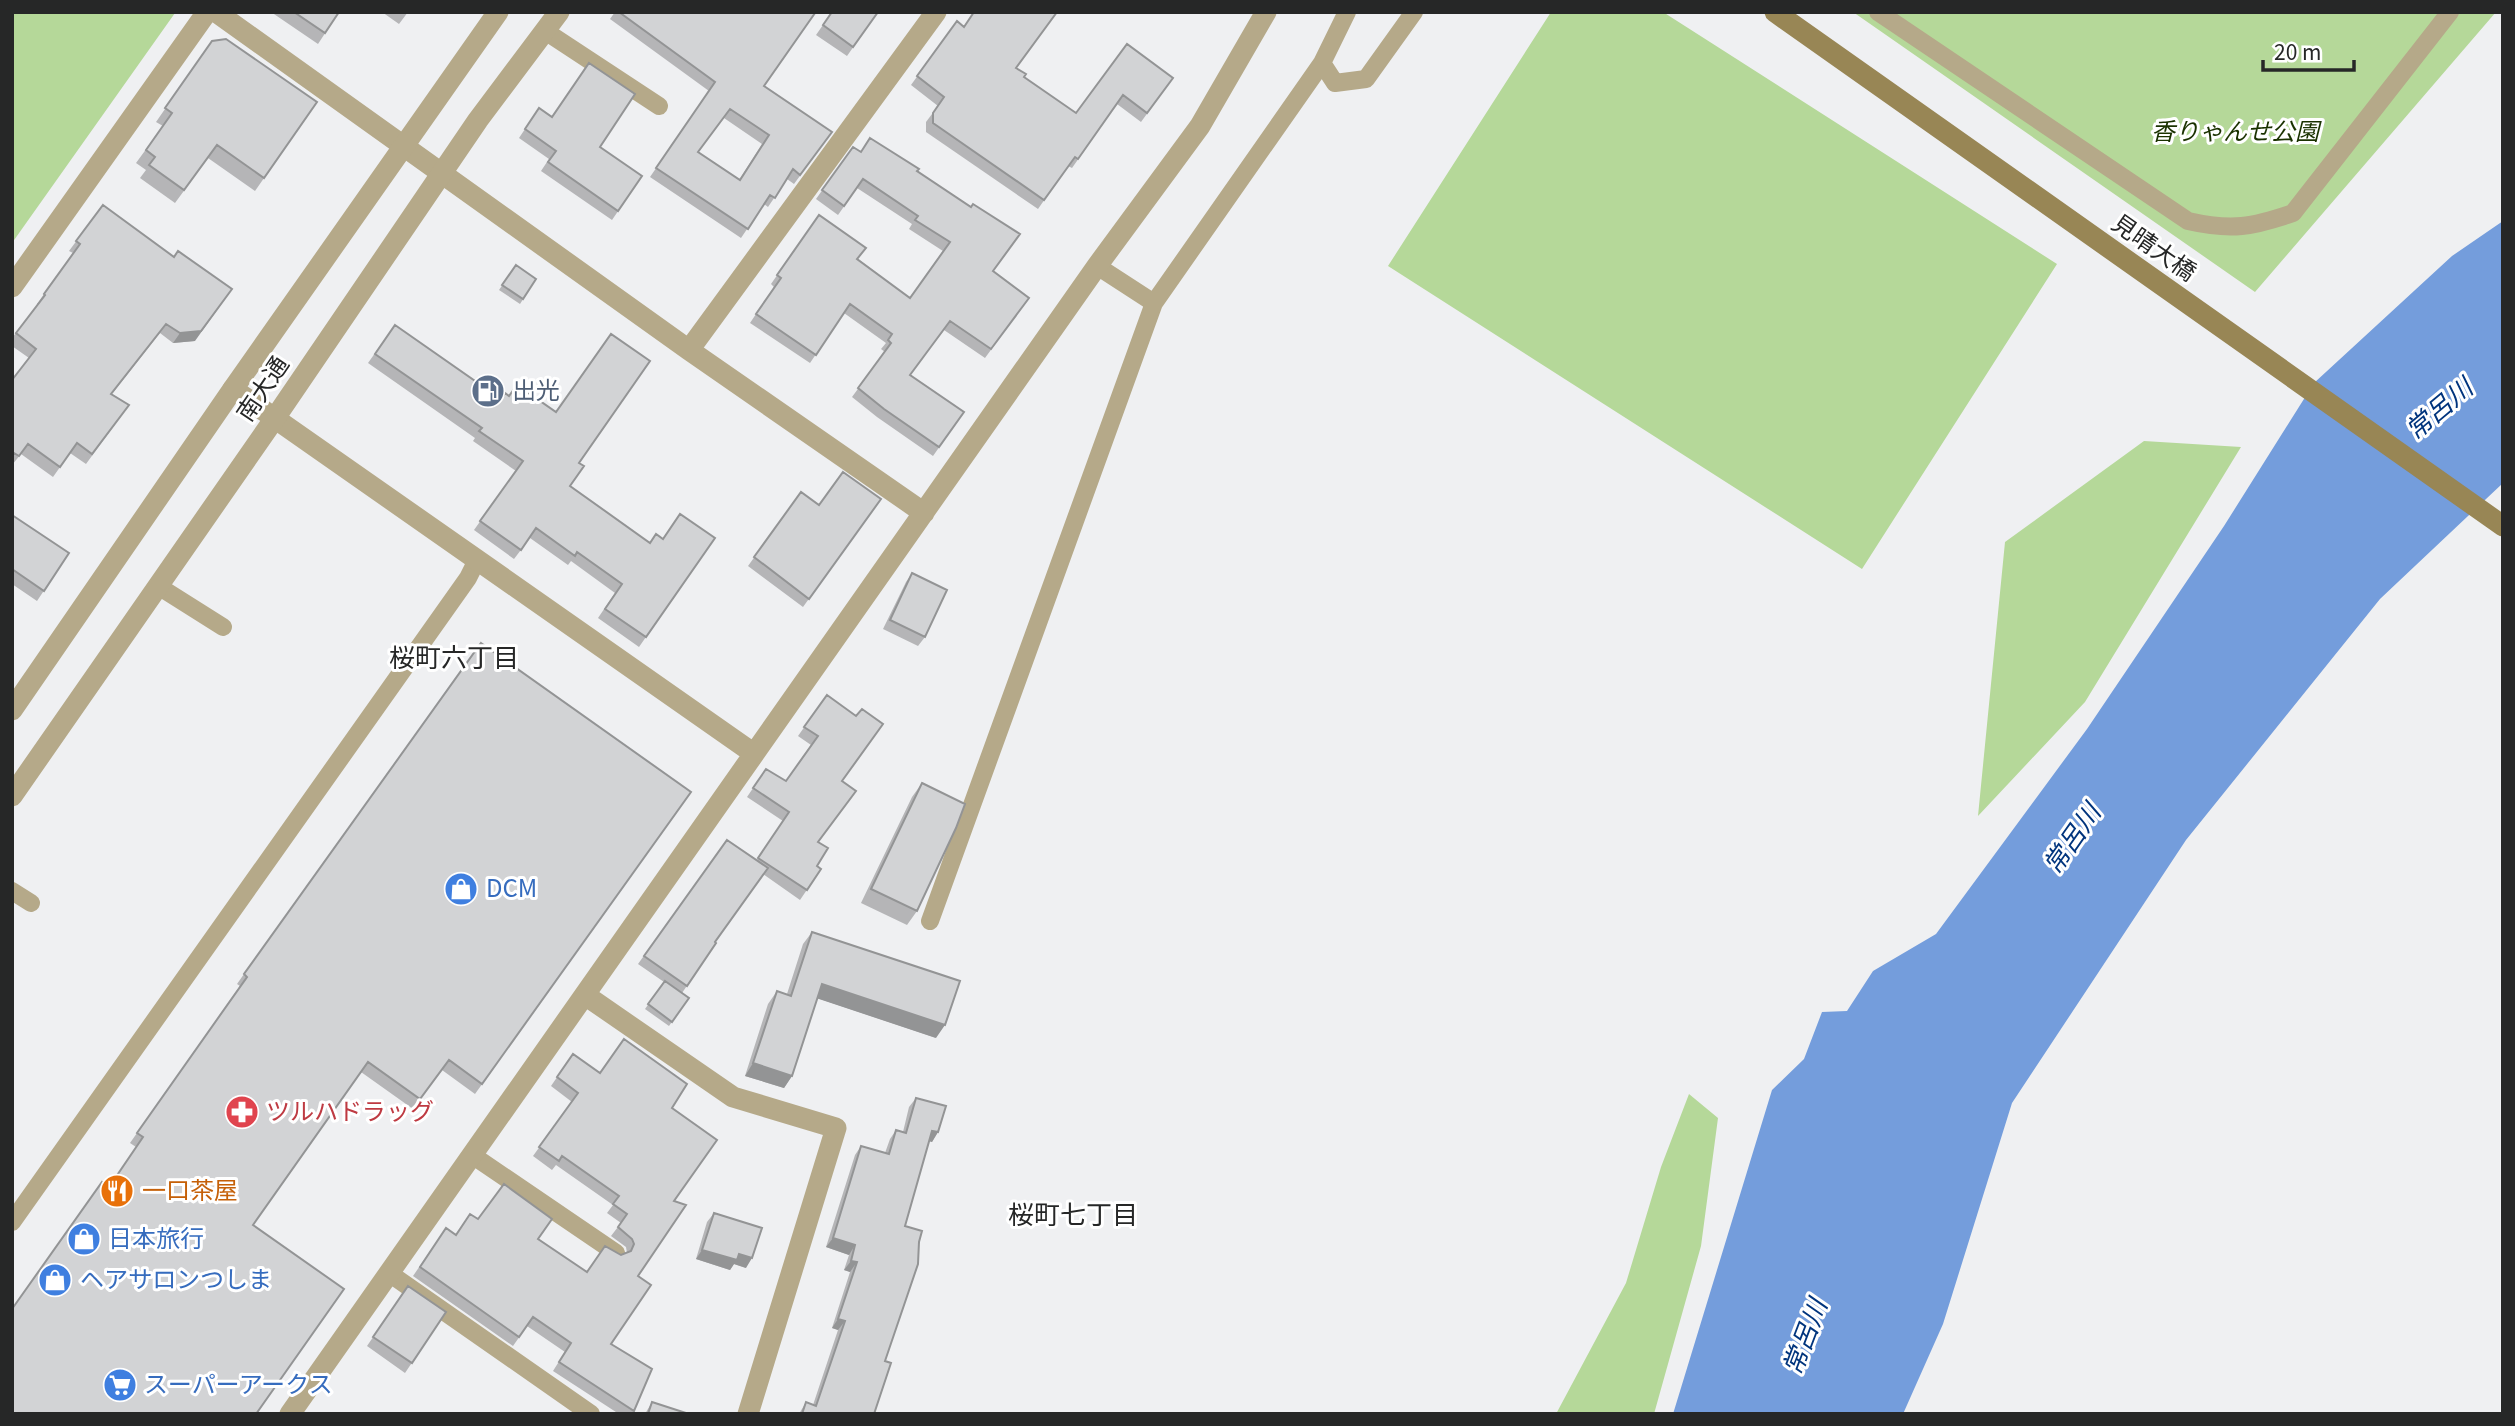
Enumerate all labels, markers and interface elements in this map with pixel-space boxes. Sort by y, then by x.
scale bar [2263,28,2354,72]
text: 20 m [2274,36,2321,66]
park label: 香りゃんせ公園 [2151,112,2322,147]
street label: 見晴大橋 [2106,204,2205,288]
street label: 南大通 [226,348,296,427]
water label: 常呂川 [2396,366,2481,446]
place label: 出光 [512,371,560,406]
fuel station icon: 出光 [469,372,507,410]
district label: 桜町六丁目 [389,637,519,674]
water label: 常呂川 [2032,793,2109,880]
place label: DCM [486,869,537,904]
shop icon: DCM [442,870,480,908]
place label: ツルハドラッグ [266,1092,434,1127]
pharmacy icon: ツルハドラッグ [223,1093,261,1131]
place label: 一口茶屋 [142,1171,238,1206]
restaurant icon: 一口茶屋 [98,1172,136,1210]
district label: 桜町七丁目 [1008,1194,1138,1231]
place label: 日本旅行 [108,1219,204,1254]
shop icon: 日本旅行 [65,1220,103,1258]
place label: ヘアサロンつしま [80,1260,272,1295]
shop icon: ヘアサロンつしま [36,1261,74,1299]
water label: 常呂川 [1771,1290,1835,1379]
place label: スーパーアークス [144,1365,333,1400]
supermarket icon: スーパーアークス [101,1366,139,1404]

